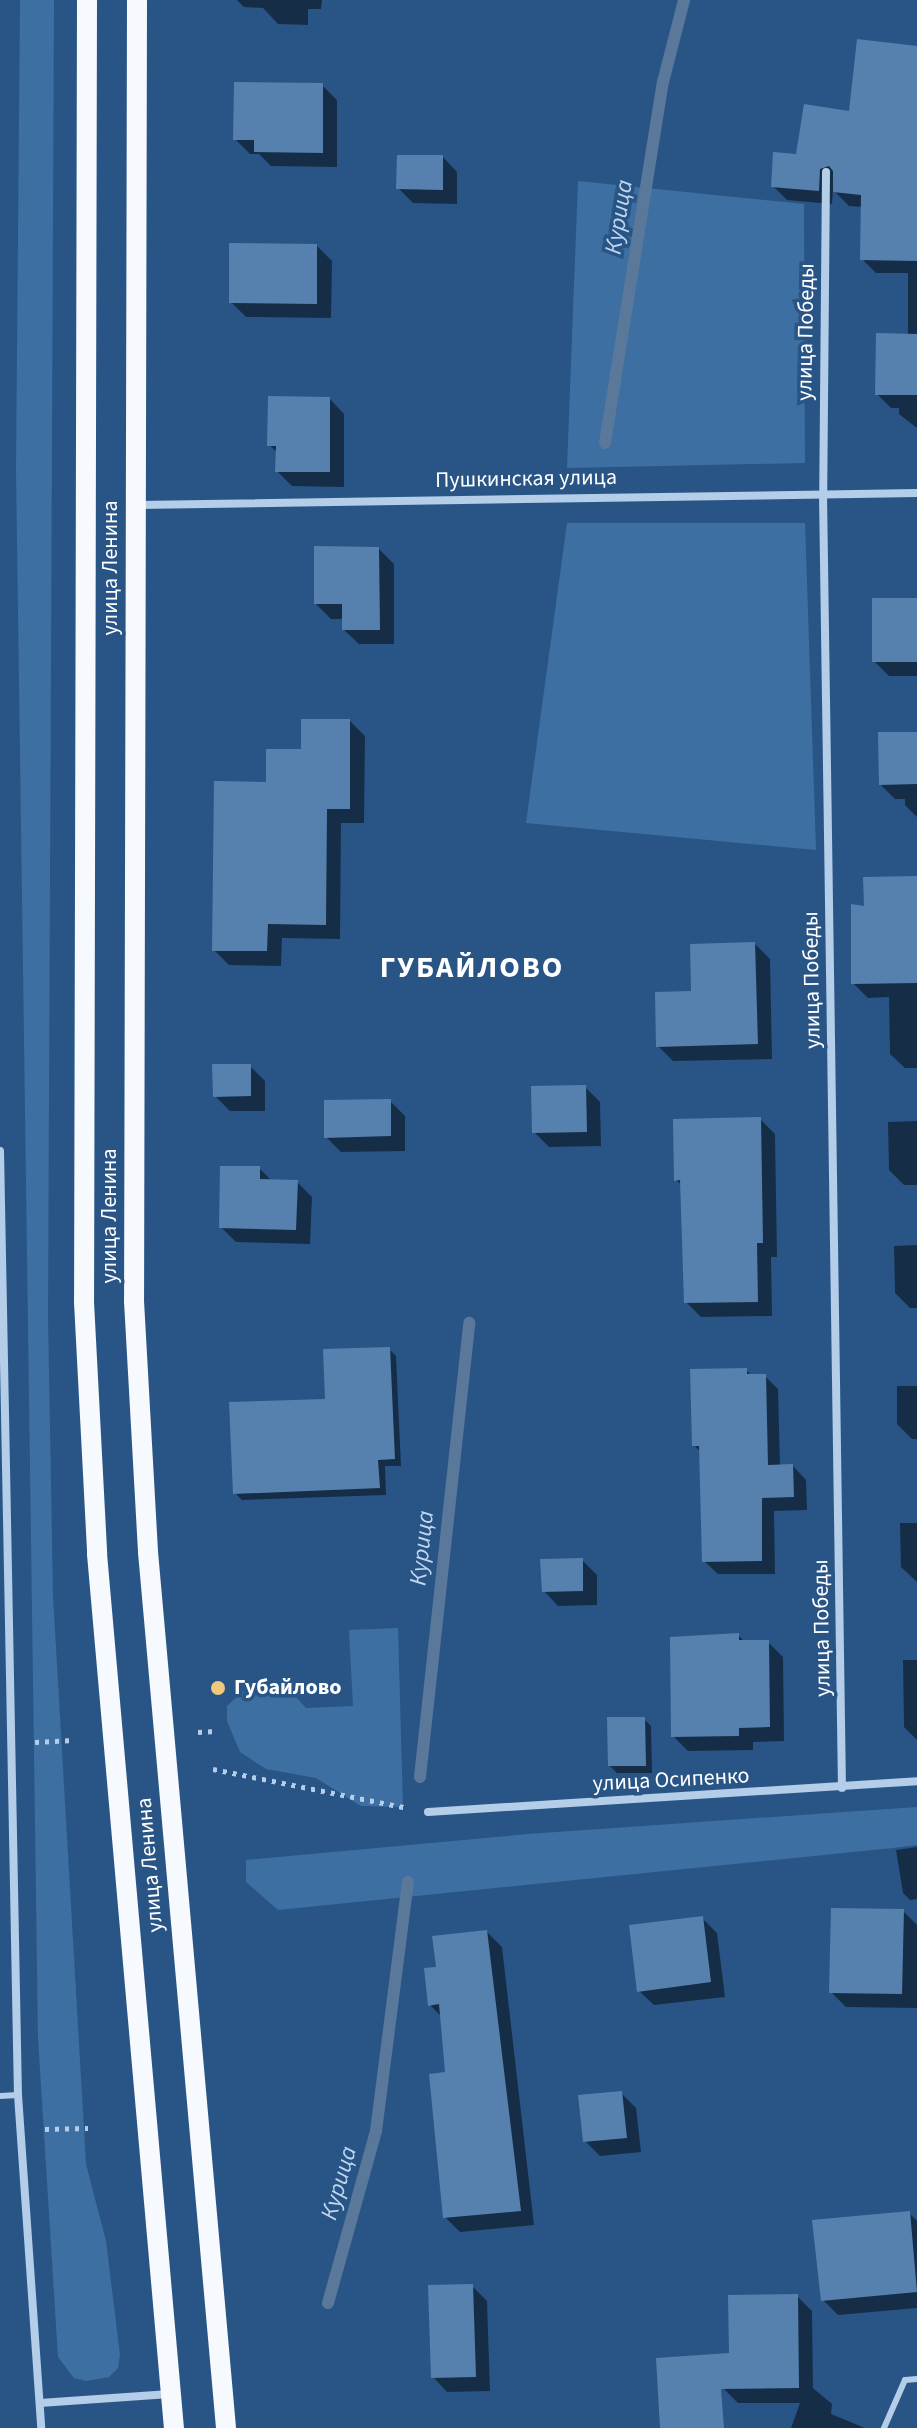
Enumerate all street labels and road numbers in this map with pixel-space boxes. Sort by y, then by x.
street label: улица Победы [792,263,820,401]
street label: Пушкинская улица [435,464,617,494]
street label: улица Ленина [98,500,124,636]
street label: улица Победы [798,911,826,1049]
street label: улица Ленина [97,1148,123,1284]
street label: улица Победы [808,1559,836,1697]
street label: улица Осипенко [592,1763,750,1797]
street label: улица Ленина [131,1797,169,1933]

